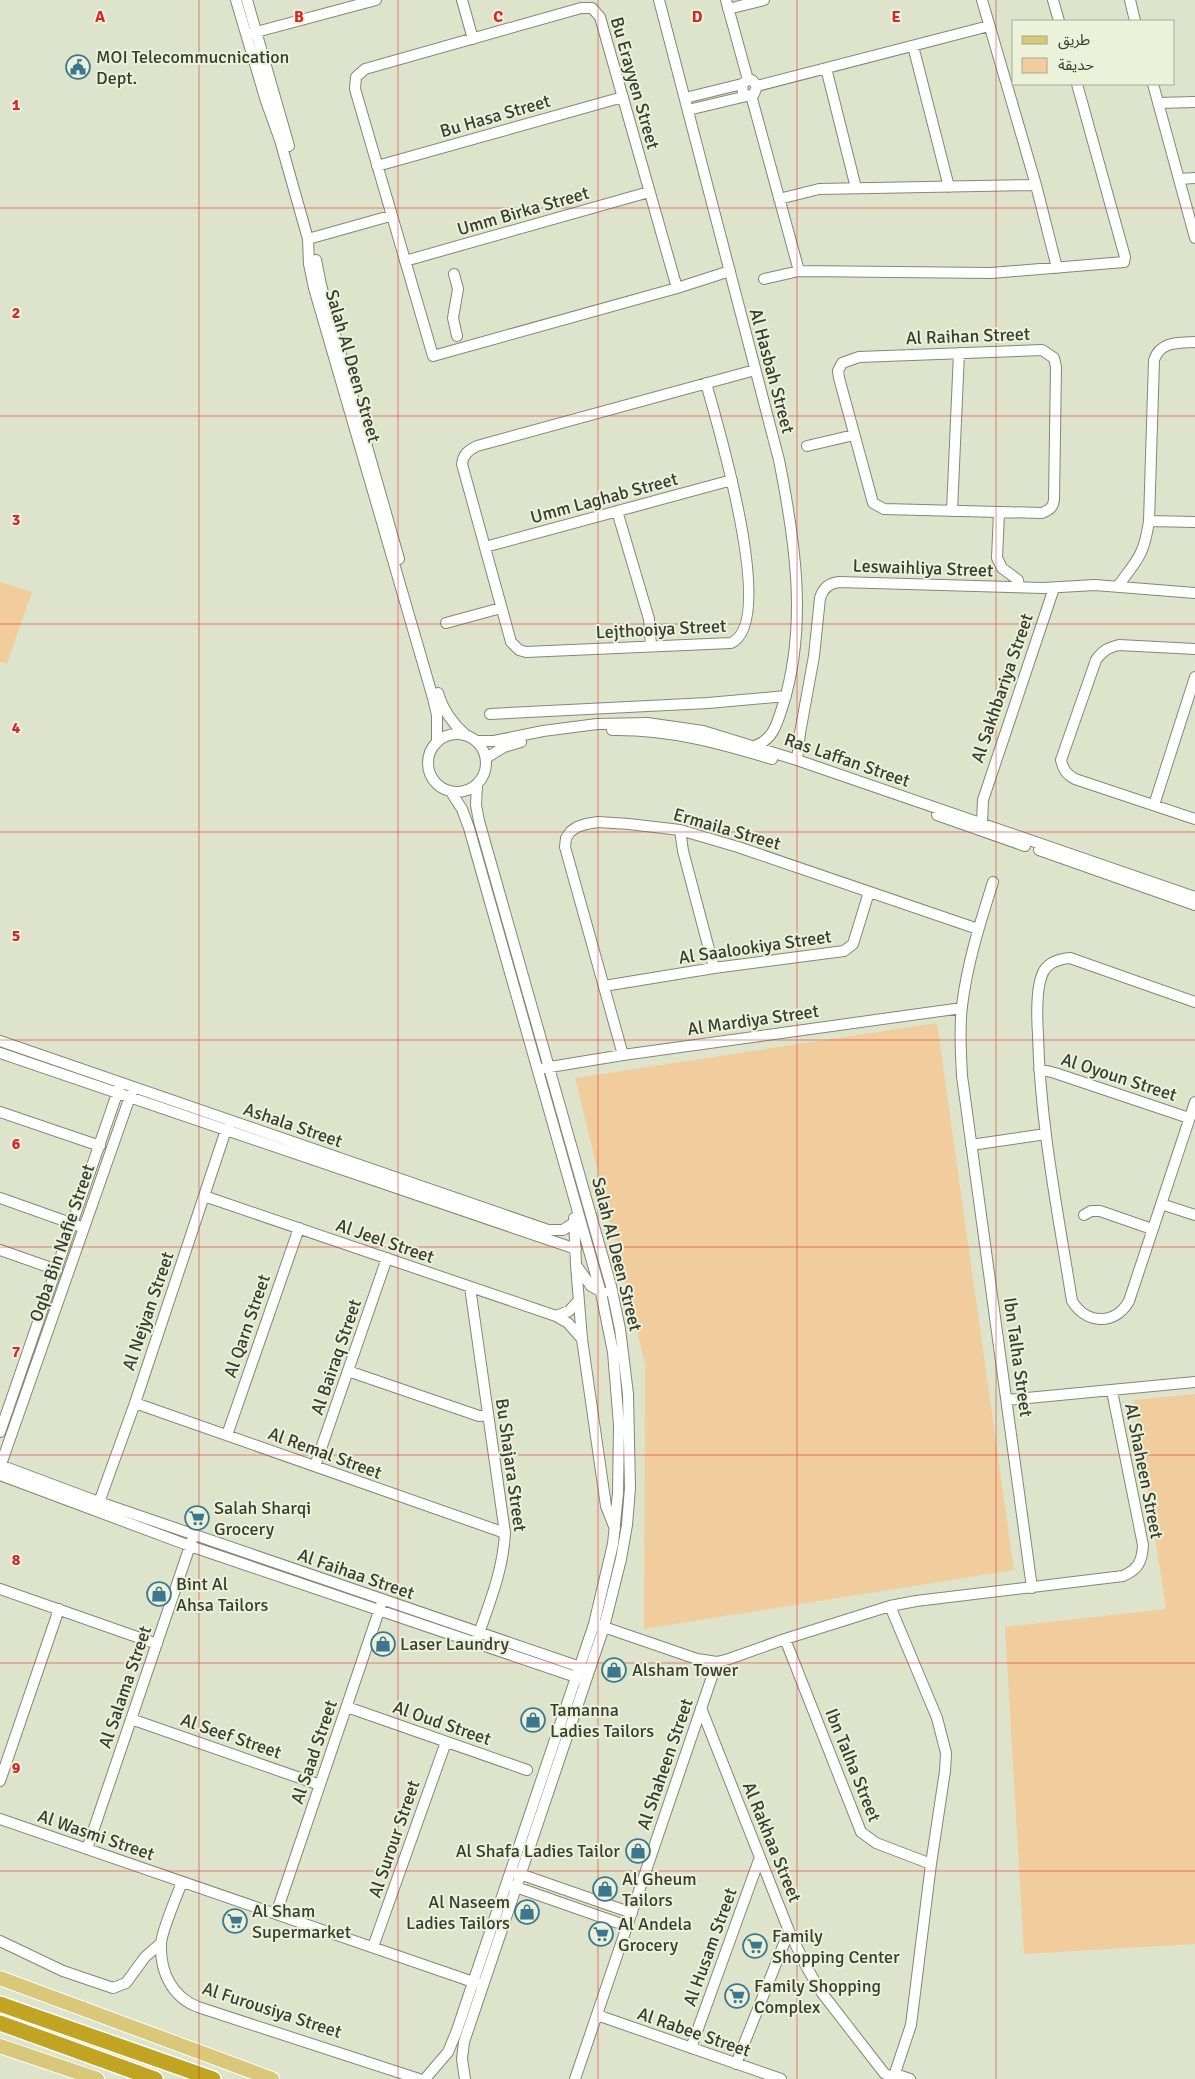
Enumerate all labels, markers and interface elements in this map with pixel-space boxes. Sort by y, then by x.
text: A [95,7,106,27]
text: B [294,7,304,27]
text: C [493,7,503,27]
text: D [692,7,703,27]
text: E [891,7,901,27]
street label: Bu Erayyen Street [606,14,664,152]
legend [1012,20,1175,85]
text: طريق [1058,31,1090,50]
place label: MOI Telecommucnication Dept. [96,46,289,89]
public building icon: MOI Telecommucnication Dept. [65,54,91,80]
text: حديقة [1058,56,1094,74]
street label: Bu Hasa Street [437,90,553,142]
text: 1 [12,95,21,115]
street label: Umm Birka Street [455,182,591,240]
street label: Salah Al Deen Street [321,287,385,445]
text: 2 [12,303,20,323]
street label: Al Hasbah Street [745,306,799,436]
street label: Al Raihan Street [905,323,1031,349]
street label: Umm Laghab Street [528,468,680,528]
text: 3 [12,510,20,530]
street label: Leswaihliya Street [852,555,994,581]
street label: Al Sakhbariya Street [966,610,1038,766]
street label: Lejthooiya Street [595,615,727,643]
text: 4 [12,718,21,738]
street label: Ras Laffan Street [781,728,913,792]
street label: Ermaila Street [671,803,783,855]
street label: Al Saalookiya Street [677,925,833,969]
text: 5 [12,926,20,946]
street label: Al Mardiya Street [686,1000,820,1040]
street label: Al Oyoun Street [1059,1048,1179,1106]
street label: Ashala Street [241,1098,345,1152]
text: 6 [12,1134,21,1154]
street label: Oqba Bin Nafie Street [25,1161,99,1325]
street label: Salah Al Deen Street [587,1175,647,1333]
street label: Al Jeel Street [333,1214,437,1268]
street label: Al Nejyan Street [117,1249,179,1373]
street label: Al Qarn Street [219,1271,275,1381]
street label: Al Bairaq Street [306,1296,366,1418]
street label: Ibn Talha Street [999,1296,1037,1418]
text: 7 [12,1342,21,1362]
street label: Bu Shajara Street [491,1397,531,1533]
street label: Al Shaheen Street [1120,1401,1168,1541]
street label: Al Remal Street [265,1422,385,1484]
place label: Salah Sharqi Grocery [214,1497,311,1540]
supermarket icon: Salah Sharqi Grocery [184,1505,210,1531]
street label: Al Faihaa Street [295,1544,417,1604]
text: 8 [12,1550,21,1570]
place label: Bint Al Ahsa Tailors [176,1573,268,1616]
shop icon: Bint Al Ahsa Tailors [146,1581,172,1607]
street label: Al Salama Street [94,1623,156,1751]
shop icon: Laser Laundry [370,1631,396,1657]
place label: Laser Laundry [400,1633,509,1655]
shop icon: Alsham Tower [601,1657,627,1683]
place label: Alsham Tower [632,1659,739,1681]
street label: Al Shaheen Street [632,1695,698,1833]
street label: Al Oud Street [390,1696,494,1750]
street label: Al Saad Street [286,1697,342,1807]
place label: Tamanna Ladies Tailors [550,1699,654,1742]
street label: Ibn Talha Street [820,1705,886,1825]
shop icon: Tamanna Ladies Tailors [520,1707,546,1733]
street label: Al Seef Street [178,1709,284,1763]
text: 9 [12,1758,21,1778]
street label: Al Surour Street [364,1777,424,1901]
street label: Al Rakhaa Street [738,1779,806,1905]
street label: Al Wasmi Street [35,1805,157,1865]
shop icon: Al Shafa Ladies Tailor [625,1838,651,1864]
place label: Al Shafa Ladies Tailor [456,1840,620,1862]
place label: Al Gheum Tailors [622,1868,697,1911]
shop icon: Al Gheum Tailors [592,1876,618,1902]
street label: Al Husam Street [678,1885,742,2009]
place label: Al Naseem Ladies Tailors [406,1891,510,1934]
shop icon: Al Naseem Ladies Tailors [514,1899,540,1925]
place label: Al Sham Supermarket [252,1900,351,1943]
supermarket icon: Al Sham Supermarket [222,1908,248,1934]
place label: Al Andela Grocery [618,1913,692,1956]
supermarket icon: Al Andela Grocery [588,1921,614,1947]
place label: Family Shopping Center [772,1925,900,1968]
supermarket icon: Family Shopping Center [742,1933,768,1959]
place label: Family Shopping Complex [754,1975,881,2018]
street label: Al Furousiya Street [200,1977,344,2043]
supermarket icon: Family Shopping Complex [724,1983,750,2009]
street label: Al Rabee Street [635,2002,753,2062]

